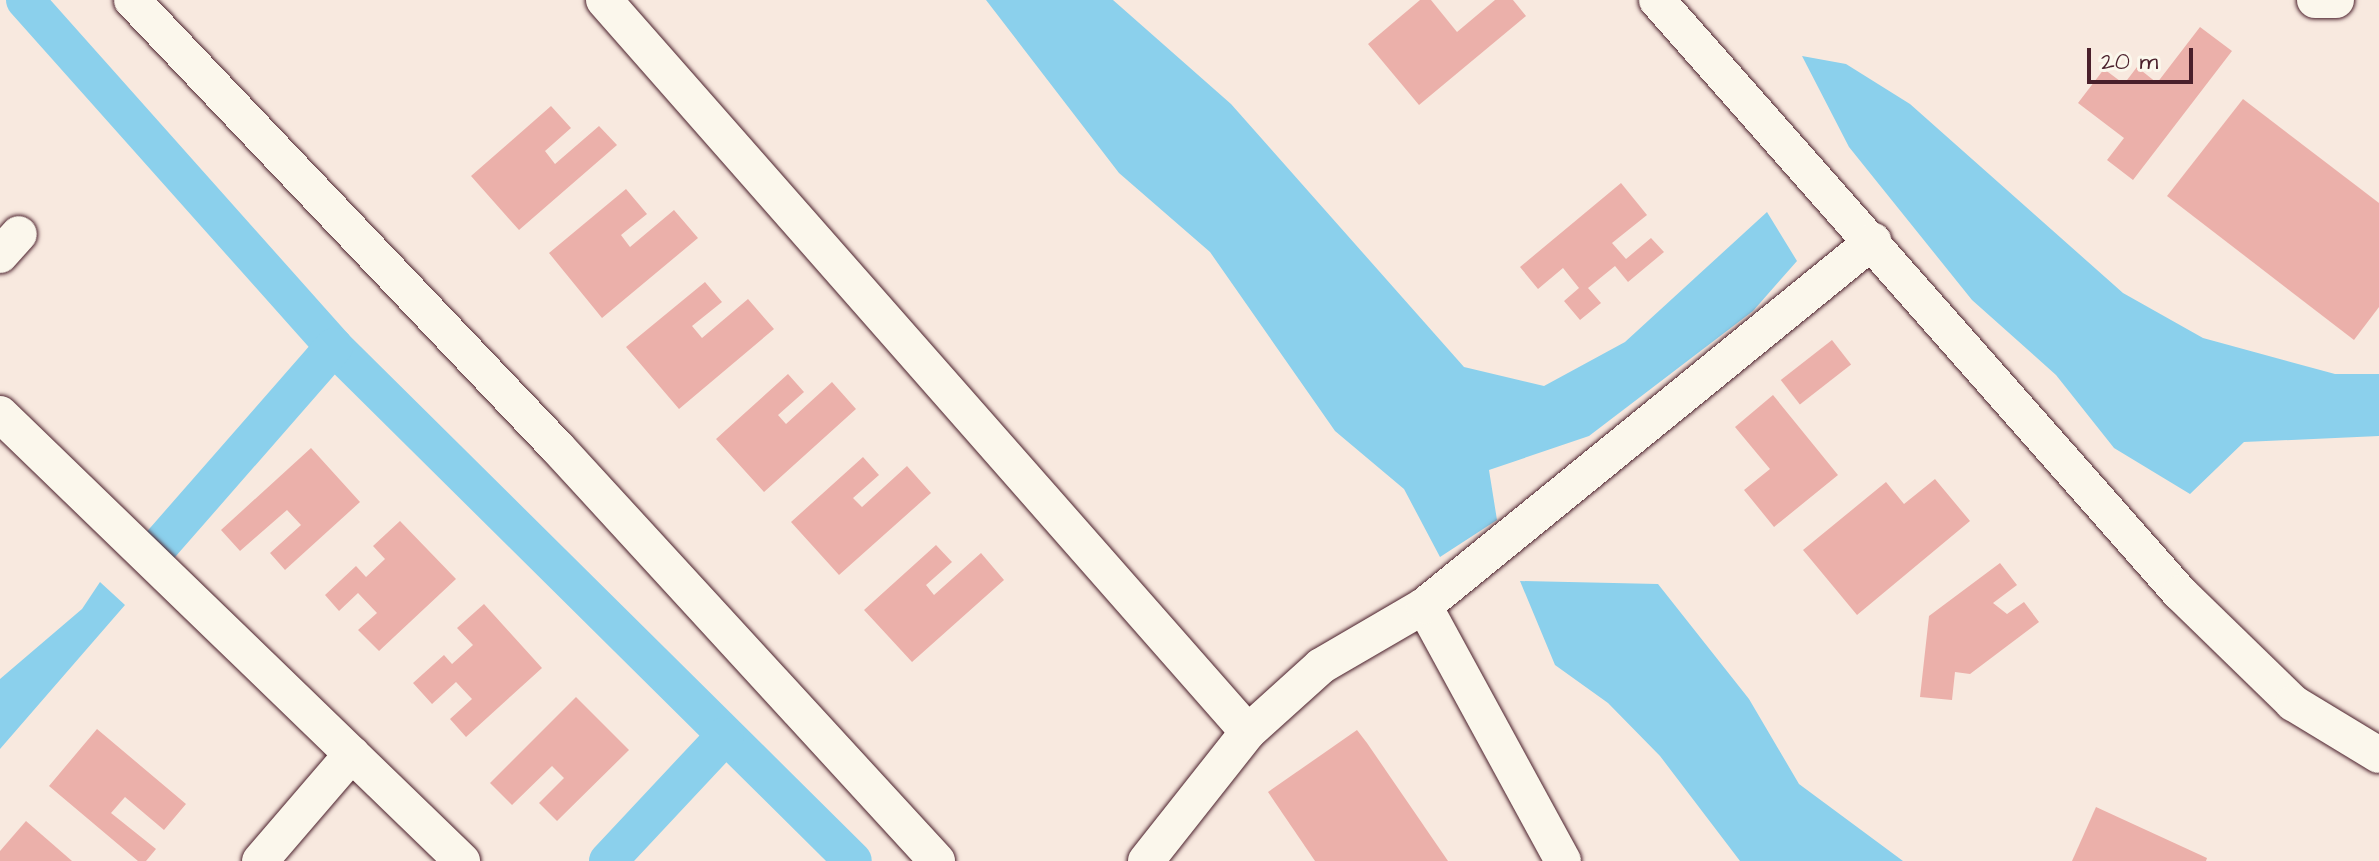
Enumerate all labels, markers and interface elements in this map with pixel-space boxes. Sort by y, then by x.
scale bar [2091,32,2197,82]
text: 20 m [2101,45,2158,79]

